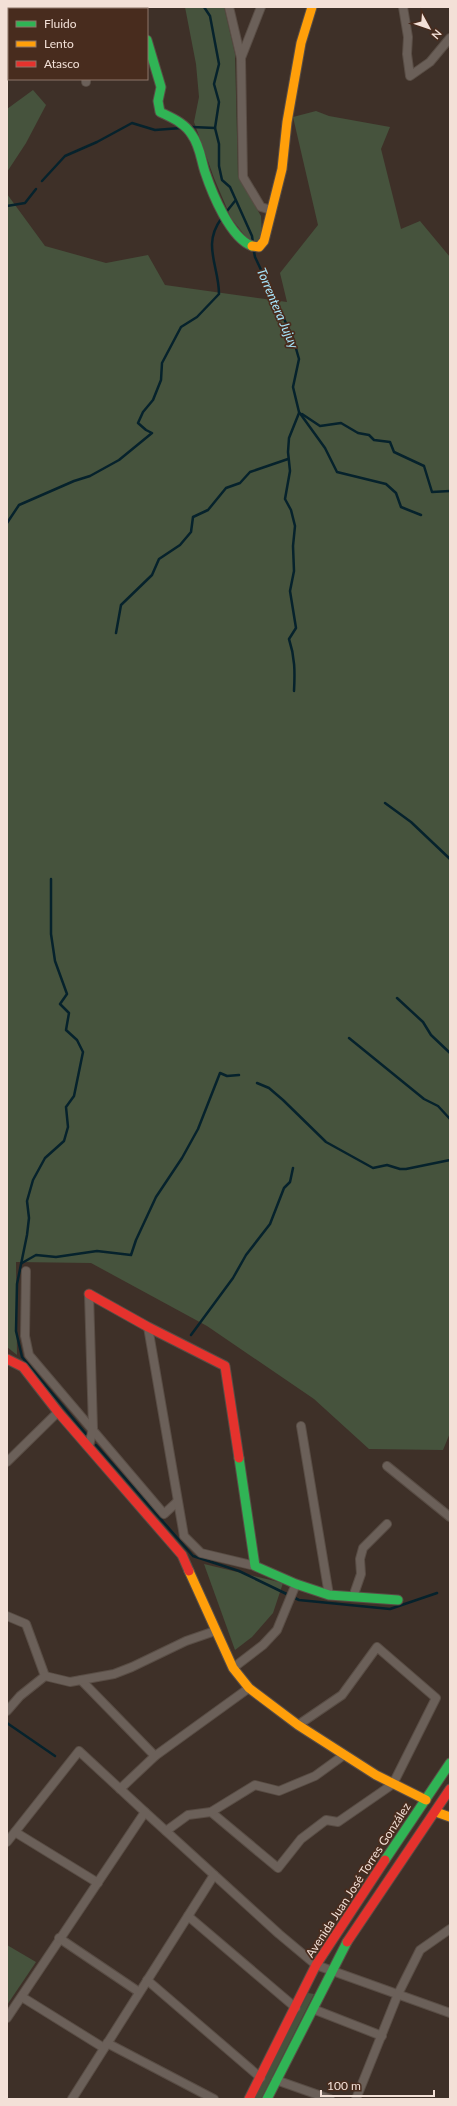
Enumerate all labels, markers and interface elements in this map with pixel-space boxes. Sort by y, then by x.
legend [8,8,148,80]
north arrow [409,8,449,48]
text: Fluido [44,16,77,31]
text: N [429,27,445,42]
text: Lento [44,36,74,51]
text: Atasco [44,56,80,71]
water label: Torrentera Jujuy [254,265,303,352]
street label: Avenida Juan José Torres González [302,1799,414,1960]
scale bar [321,2072,434,2098]
text: 100 m [327,2078,361,2093]

